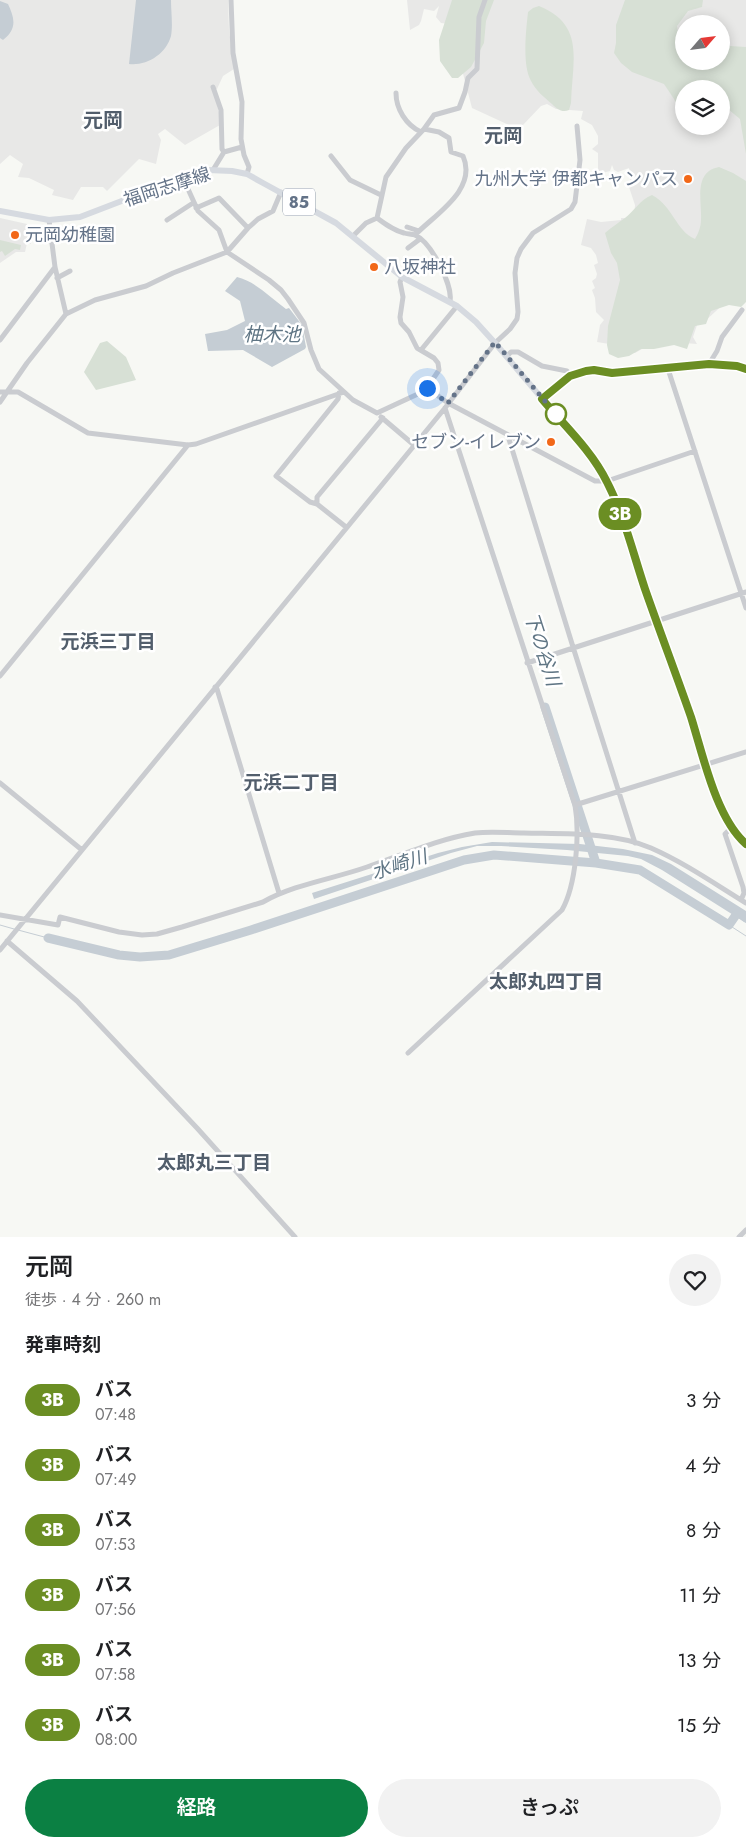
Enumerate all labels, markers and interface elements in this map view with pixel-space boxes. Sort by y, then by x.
north arrow [675,15,730,70]
map controls [675,15,730,135]
button: layers [675,80,730,135]
district label: 元岡 [83,106,123,135]
district label: 元岡 [484,122,522,149]
street label: 福岡志摩線 [120,161,214,213]
place label: 九州大学 伊都キャンパス [475,166,678,192]
marker: 九州大学 伊都キャンパス [682,173,694,185]
road number: 85 [283,188,315,216]
place label: 元岡幼稚園 [25,222,115,248]
marker: 元岡幼稚園 [9,229,21,241]
place label: 八坂神社 [384,254,456,280]
marker: 八坂神社 [368,261,380,273]
water label: 柚木池 [243,321,302,348]
your location [415,376,440,401]
unlabelled marker [545,403,567,425]
place label: セブン-イレブン [411,429,541,455]
marker: セブン-イレブン [545,436,557,448]
line badge: 3B [598,498,642,530]
text: 3B [608,501,632,527]
water label: 下の谷川 [518,609,568,691]
district label: 元浜三丁目 [60,628,156,655]
district label: 元浜二丁目 [243,769,339,796]
water label: 水崎川 [368,842,432,886]
district label: 太郎丸四丁目 [489,968,603,995]
district label: 太郎丸三丁目 [157,1149,271,1176]
text: 元岡 [25,1249,73,1284]
button: heart [669,1254,721,1306]
text: 徒歩 · 4 分 · 260 m [25,1288,161,1311]
text: 発車時刻 [25,1331,101,1358]
text: バス [95,1376,133,1403]
text: 3B [41,1387,64,1413]
text: 3 分 [686,1387,721,1414]
text: 07:48 [95,1403,136,1426]
text: バス [95,1441,133,1468]
text: 3B [41,1452,64,1478]
text: 4 分 [685,1452,721,1479]
text: 07:49 [95,1468,136,1491]
text: バス [95,1506,133,1533]
text: 3B [41,1517,64,1543]
text: 8 分 [686,1517,721,1544]
text: 07:53 [95,1533,136,1556]
text: バス [95,1571,133,1598]
text: 3B [41,1582,64,1608]
text: 11 分 [679,1582,721,1609]
text: 07:56 [95,1598,136,1621]
text: バス [95,1636,133,1663]
text: 3B [41,1647,64,1673]
text: 13 分 [677,1647,721,1674]
text: 07:58 [95,1663,136,1686]
text: バス [95,1701,133,1728]
text: 3B [41,1712,64,1738]
text: 15 分 [677,1712,721,1739]
text: 08:00 [95,1728,137,1751]
button: 経路 [25,1779,368,1837]
button: きっぷ [378,1779,721,1837]

